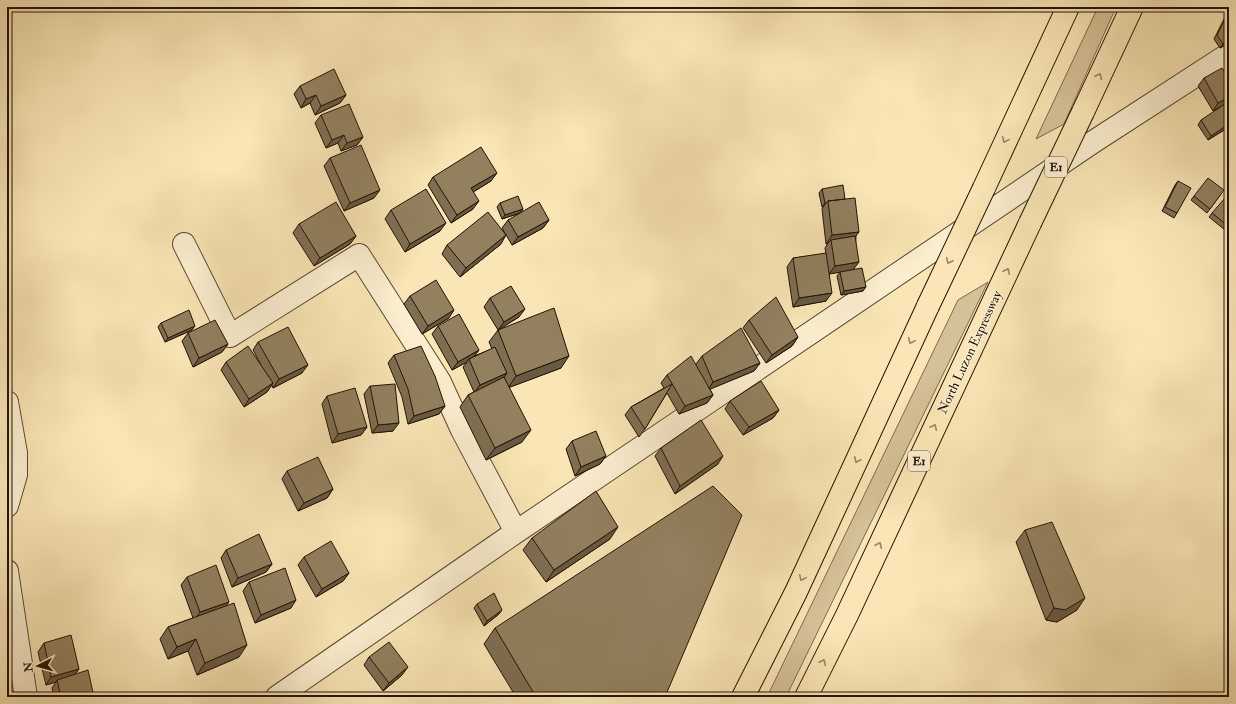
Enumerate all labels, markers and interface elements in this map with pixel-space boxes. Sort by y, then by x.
one-way arrow [1094,73,1102,81]
one-way arrow [1002,136,1010,143]
road number: E1 [1045,157,1067,177]
one-way arrow [946,257,954,264]
one-way arrow [1002,268,1010,276]
street label: North Luzon Expressway [934,288,1007,417]
one-way arrow [908,337,916,345]
one-way arrow [929,424,937,431]
road number: E1 [908,451,930,471]
one-way arrow [854,455,862,463]
one-way arrow [874,542,882,549]
one-way arrow [799,573,807,581]
north arrow [18,646,58,686]
one-way arrow [818,659,826,666]
text: N [21,660,36,674]

